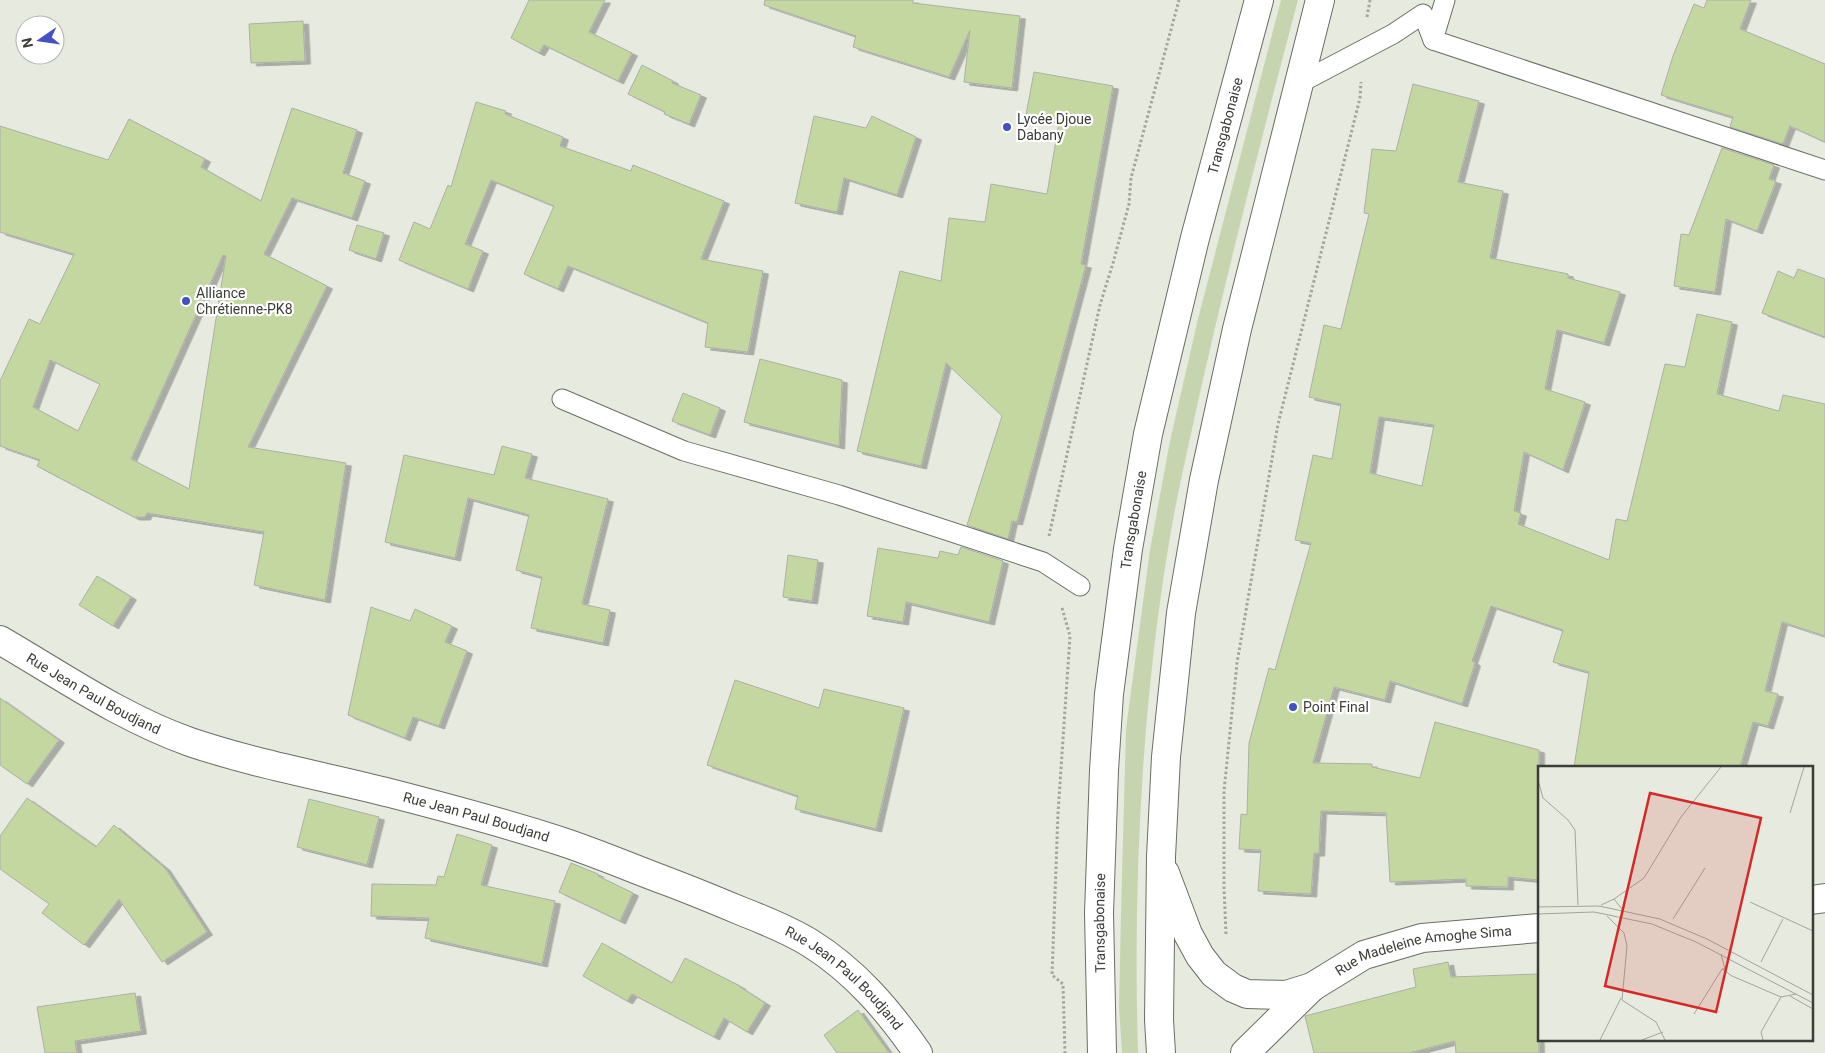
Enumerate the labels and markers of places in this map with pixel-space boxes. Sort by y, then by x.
place label: Lycée Djoue Dabany [1017,111,1091,143]
marker: Lycée Djoue Dabany [1001,121,1013,133]
place label: Alliance Chrétienne-PK8 [196,285,293,317]
marker: Alliance Chrétienne-PK8 [180,295,192,307]
place label: Point Final [1303,699,1369,715]
marker: Point Final [1287,701,1299,713]

